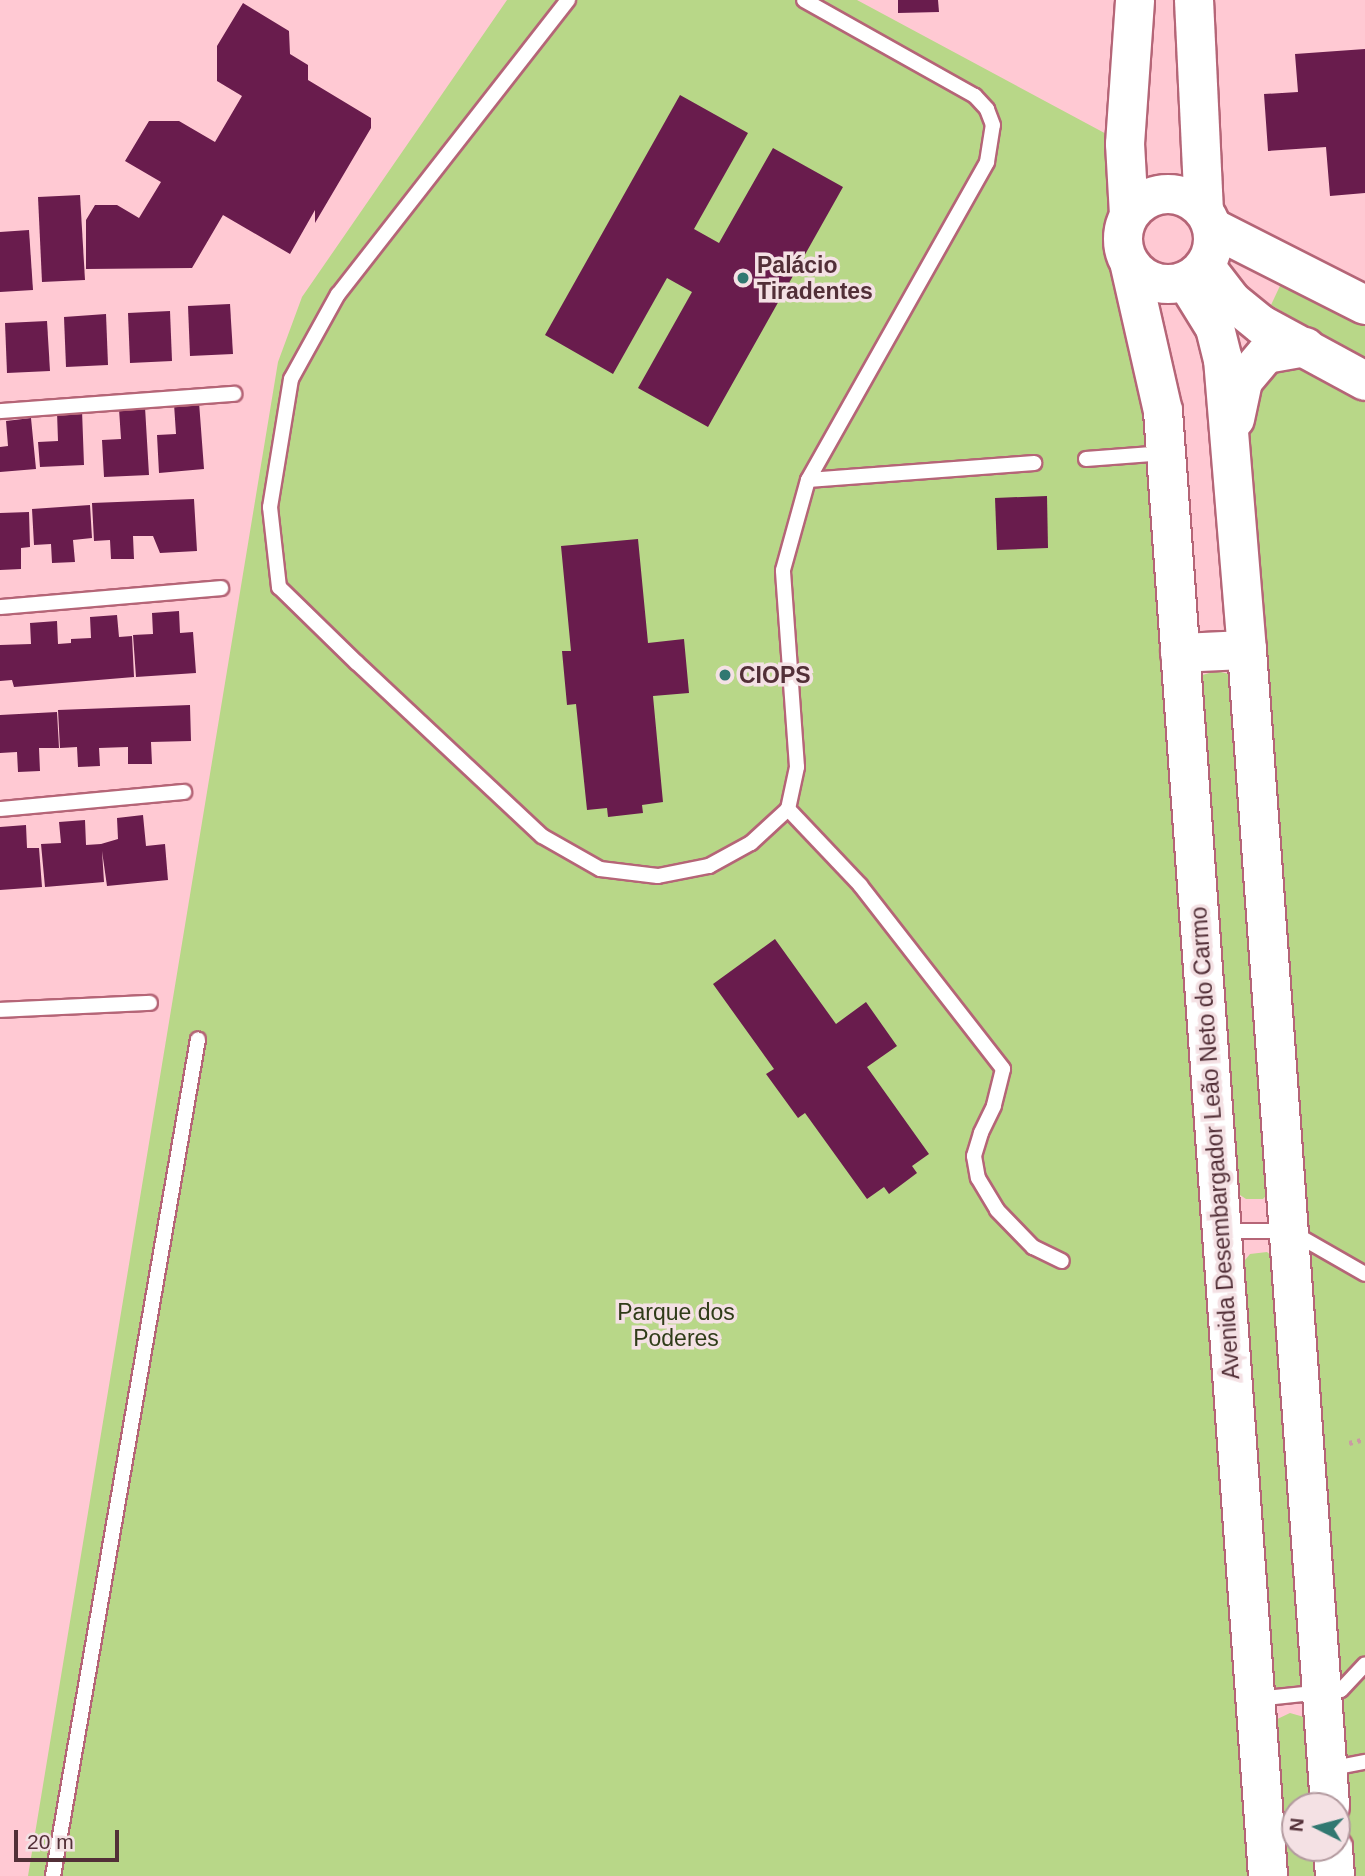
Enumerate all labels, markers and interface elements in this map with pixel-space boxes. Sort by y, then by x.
place label: Palácio Tiradentes [757,251,873,305]
marker: Palácio Tiradentes [735,270,751,286]
place label: CIOPS [739,661,811,689]
marker: CIOPS [717,667,733,683]
street label: Avenida Desembargador Leão Neto do Carmo [1185,906,1245,1380]
park label: Parque dos Poderes [617,1298,735,1352]
north arrow [1281,1792,1351,1862]
scale bar [18,1816,122,1860]
text: N [1285,1817,1308,1833]
text: 20 m [27,1830,74,1853]

